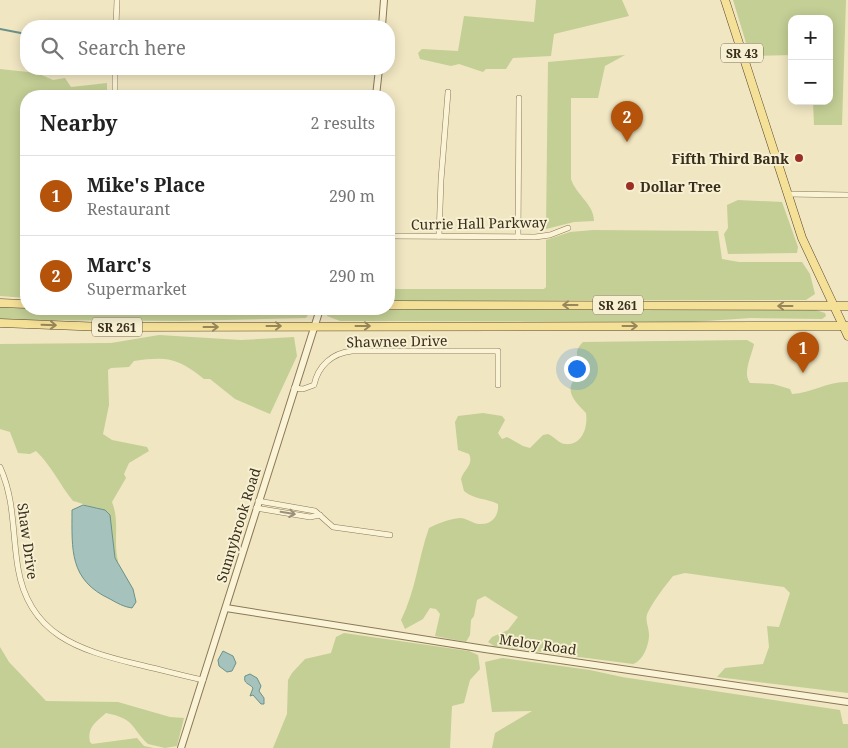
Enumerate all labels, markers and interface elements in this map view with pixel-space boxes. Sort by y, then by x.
map controls [788,15,833,105]
button: + [788,15,833,60]
search box [20,20,395,75]
icon: search [38,34,66,62]
text: Search here [78,35,186,61]
road number: SR 43 [721,44,763,62]
button: − [788,60,833,105]
pin: 2 [611,101,643,142]
text: Nearby [40,109,118,137]
text: 2 results [311,112,375,134]
place label: Fifth Third Bank [672,149,789,168]
marker: Fifth Third Bank [793,152,805,164]
text: Mike's Place [87,172,205,198]
place label: Dollar Tree [640,177,721,196]
marker: Dollar Tree [624,180,636,192]
text: 1 [51,185,61,207]
text: 290 m [329,185,375,207]
text: Restaurant [87,198,170,220]
street label: Currie Hall Parkway [411,212,547,234]
text: Marc's [87,252,151,278]
text: 2 [51,265,61,287]
text: 290 m [329,265,375,287]
text: Supermarket [87,278,187,300]
road number: SR 261 [593,296,643,314]
one-way arrow [562,300,578,310]
one-way arrow [777,301,793,311]
road number: SR 261 [92,318,142,337]
one-way arrow [40,321,56,330]
one-way arrow [266,321,282,331]
one-way arrow [354,321,370,331]
one-way arrow [622,321,638,331]
one-way arrow [202,322,219,332]
street label: Shawnee Drive [346,331,448,351]
pin: 1 [787,332,819,373]
your location [564,356,590,382]
street label: Sunnybrook Road [212,465,265,585]
street label: Shaw Drive [13,502,43,580]
one-way arrow [280,509,296,519]
street label: Meloy Road [498,629,578,659]

